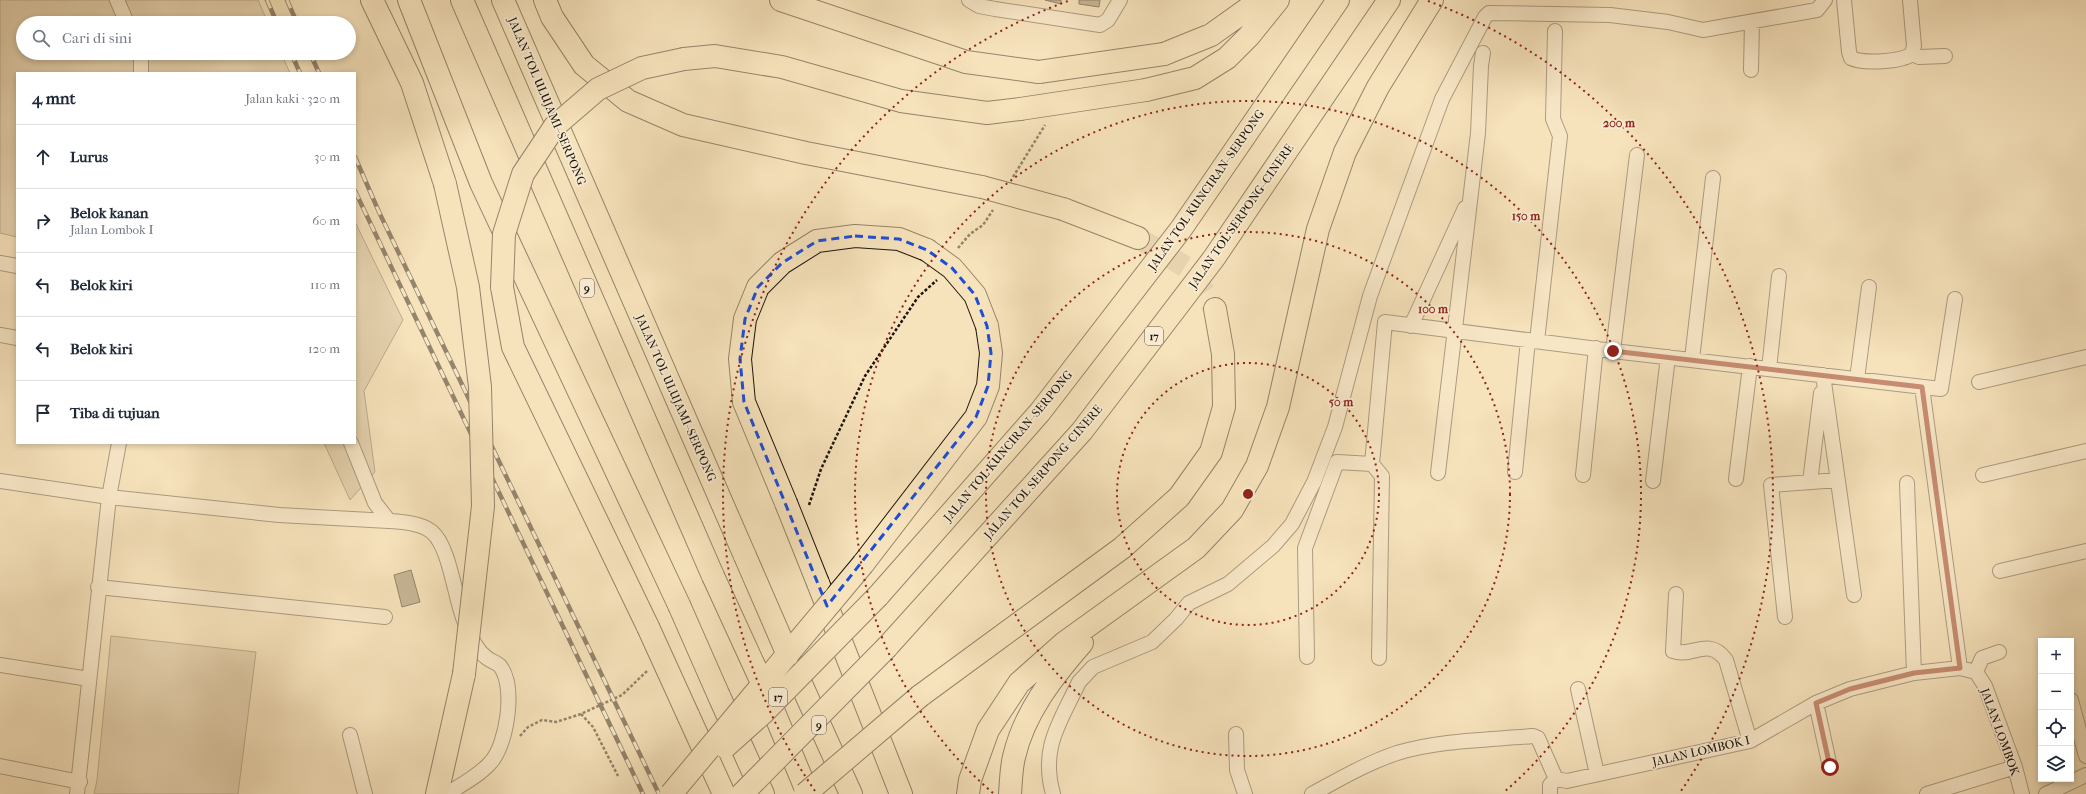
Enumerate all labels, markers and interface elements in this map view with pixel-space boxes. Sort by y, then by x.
street label: JALAN TOL ULUJAMI–SERPONG [505,14,589,188]
search box [16,16,356,60]
icon: search [30,27,52,49]
text: Cari di sini [62,29,132,47]
text: 4 mnt [32,88,76,108]
text: Jalan kaki · 320 m [245,91,340,106]
street label: JALAN TOL KUNCIRAN–SERPONG [1144,107,1267,274]
text: 200 m [1603,116,1636,130]
street label: JALAN TOL SERPONG–CINERE [1185,141,1296,292]
icon: ahead [32,146,54,168]
text: Lurus [70,148,108,166]
text: 30 m [314,149,340,164]
text: Belok kanan [70,204,149,222]
text: 150 m [1512,209,1541,223]
icon: right [32,210,54,232]
text: 60 m [312,213,340,228]
text: Jalan Lombok I [70,222,154,237]
icon: left [32,274,54,296]
text: Belok kiri [70,276,133,294]
text: 110 m [310,277,340,292]
road number: 9 [580,279,594,297]
text: 100 m [1418,302,1449,316]
street label: JALAN TOL ULUJAMI–SERPONG [632,311,719,484]
road number: 17 [1145,327,1163,345]
icon: left [32,338,54,360]
text: Belok kiri [70,340,133,358]
text: 120 m [308,341,340,356]
route end [1604,342,1622,360]
street label: JALAN TOL KUNCIRAN–SERPONG [940,367,1076,525]
text: 50 m [1329,395,1354,409]
icon: arrive [32,402,54,424]
street label: JALAN TOL SERPONG–CINERE [980,402,1105,543]
text: Tiba di tujuan [70,404,160,422]
centre of rings [1241,487,1255,501]
map controls [2038,638,2074,782]
button: + [2038,638,2074,674]
button: − [2038,674,2074,710]
street label: JALAN LOMBOK [1977,685,2023,779]
road number: 17 [769,688,787,706]
button: locate [2038,710,2074,746]
road number: 9 [812,716,826,734]
street label: JALAN LOMBOK I [1650,733,1751,769]
button: layers [2038,746,2074,782]
route start [1821,758,1839,776]

